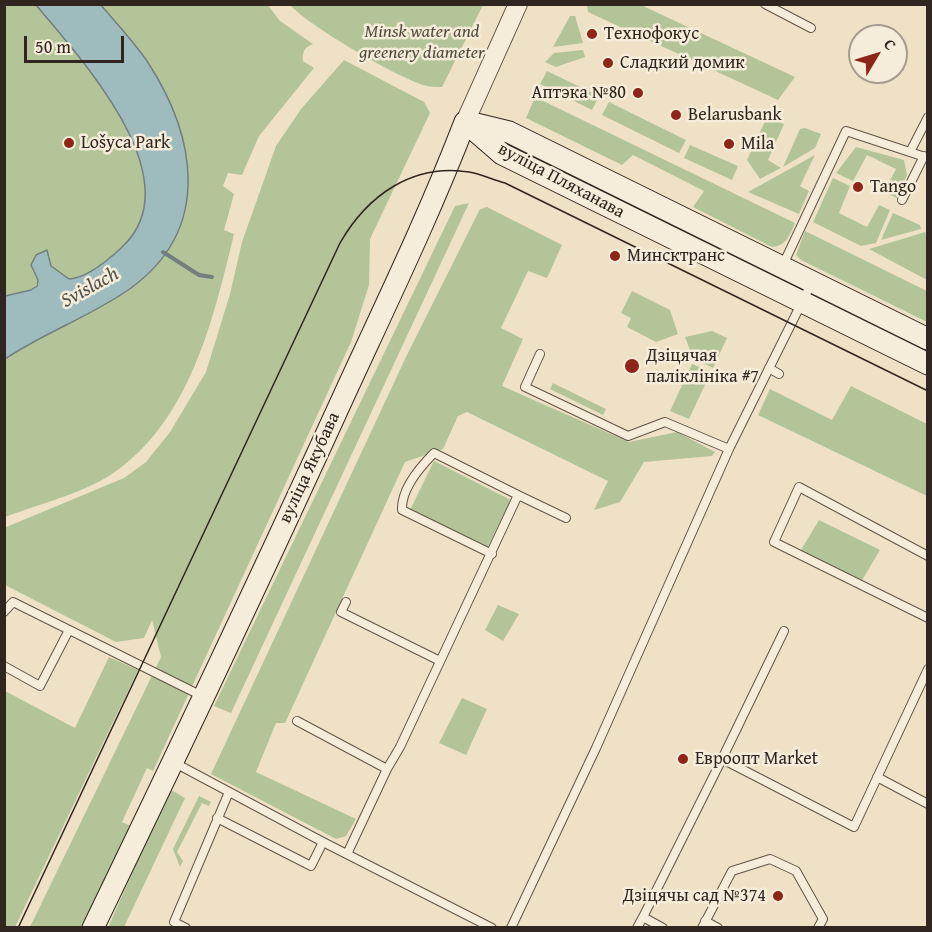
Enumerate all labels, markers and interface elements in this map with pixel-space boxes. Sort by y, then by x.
park label: Minsk water and greenery diameter [359,21,485,63]
place label: Технофокус [604,23,699,45]
scale bar [27,24,128,62]
north arrow [848,24,908,84]
marker: Технофокус [585,27,599,41]
text: 50 m [35,33,71,60]
text: С [878,33,903,55]
place label: Сладкий домик [620,52,745,74]
marker: Сладкий домик [601,56,615,70]
place label: Аптэка №80 [532,82,626,104]
marker: Аптэка №80 [631,86,645,100]
place label: Belarusbank [688,104,782,126]
marker: Belarusbank [669,108,683,122]
place label: Lošyca Park [81,132,170,154]
place label: Mila [741,133,774,155]
marker: Lošyca Park [62,136,76,150]
marker: Mila [722,137,736,151]
street label: вуліца Пляханава [494,139,628,223]
place label: Tango [870,176,916,198]
marker: Tango [851,180,865,194]
place label: Минсктранс [627,245,725,267]
marker: Минсктранс [608,249,622,263]
water label: Svislach [57,262,123,314]
place label: Дзіцячая паліклініка #7 [646,345,759,388]
marker: Дзіцячая паліклініка #7 [623,357,641,375]
street label: вуліца Якубава [275,409,345,527]
place label: Евроопт Market [695,748,818,770]
marker: Евроопт Market [676,752,690,766]
place label: Дзіцячы сад №374 [623,885,766,907]
marker: Дзіцячы сад №374 [771,889,785,903]

